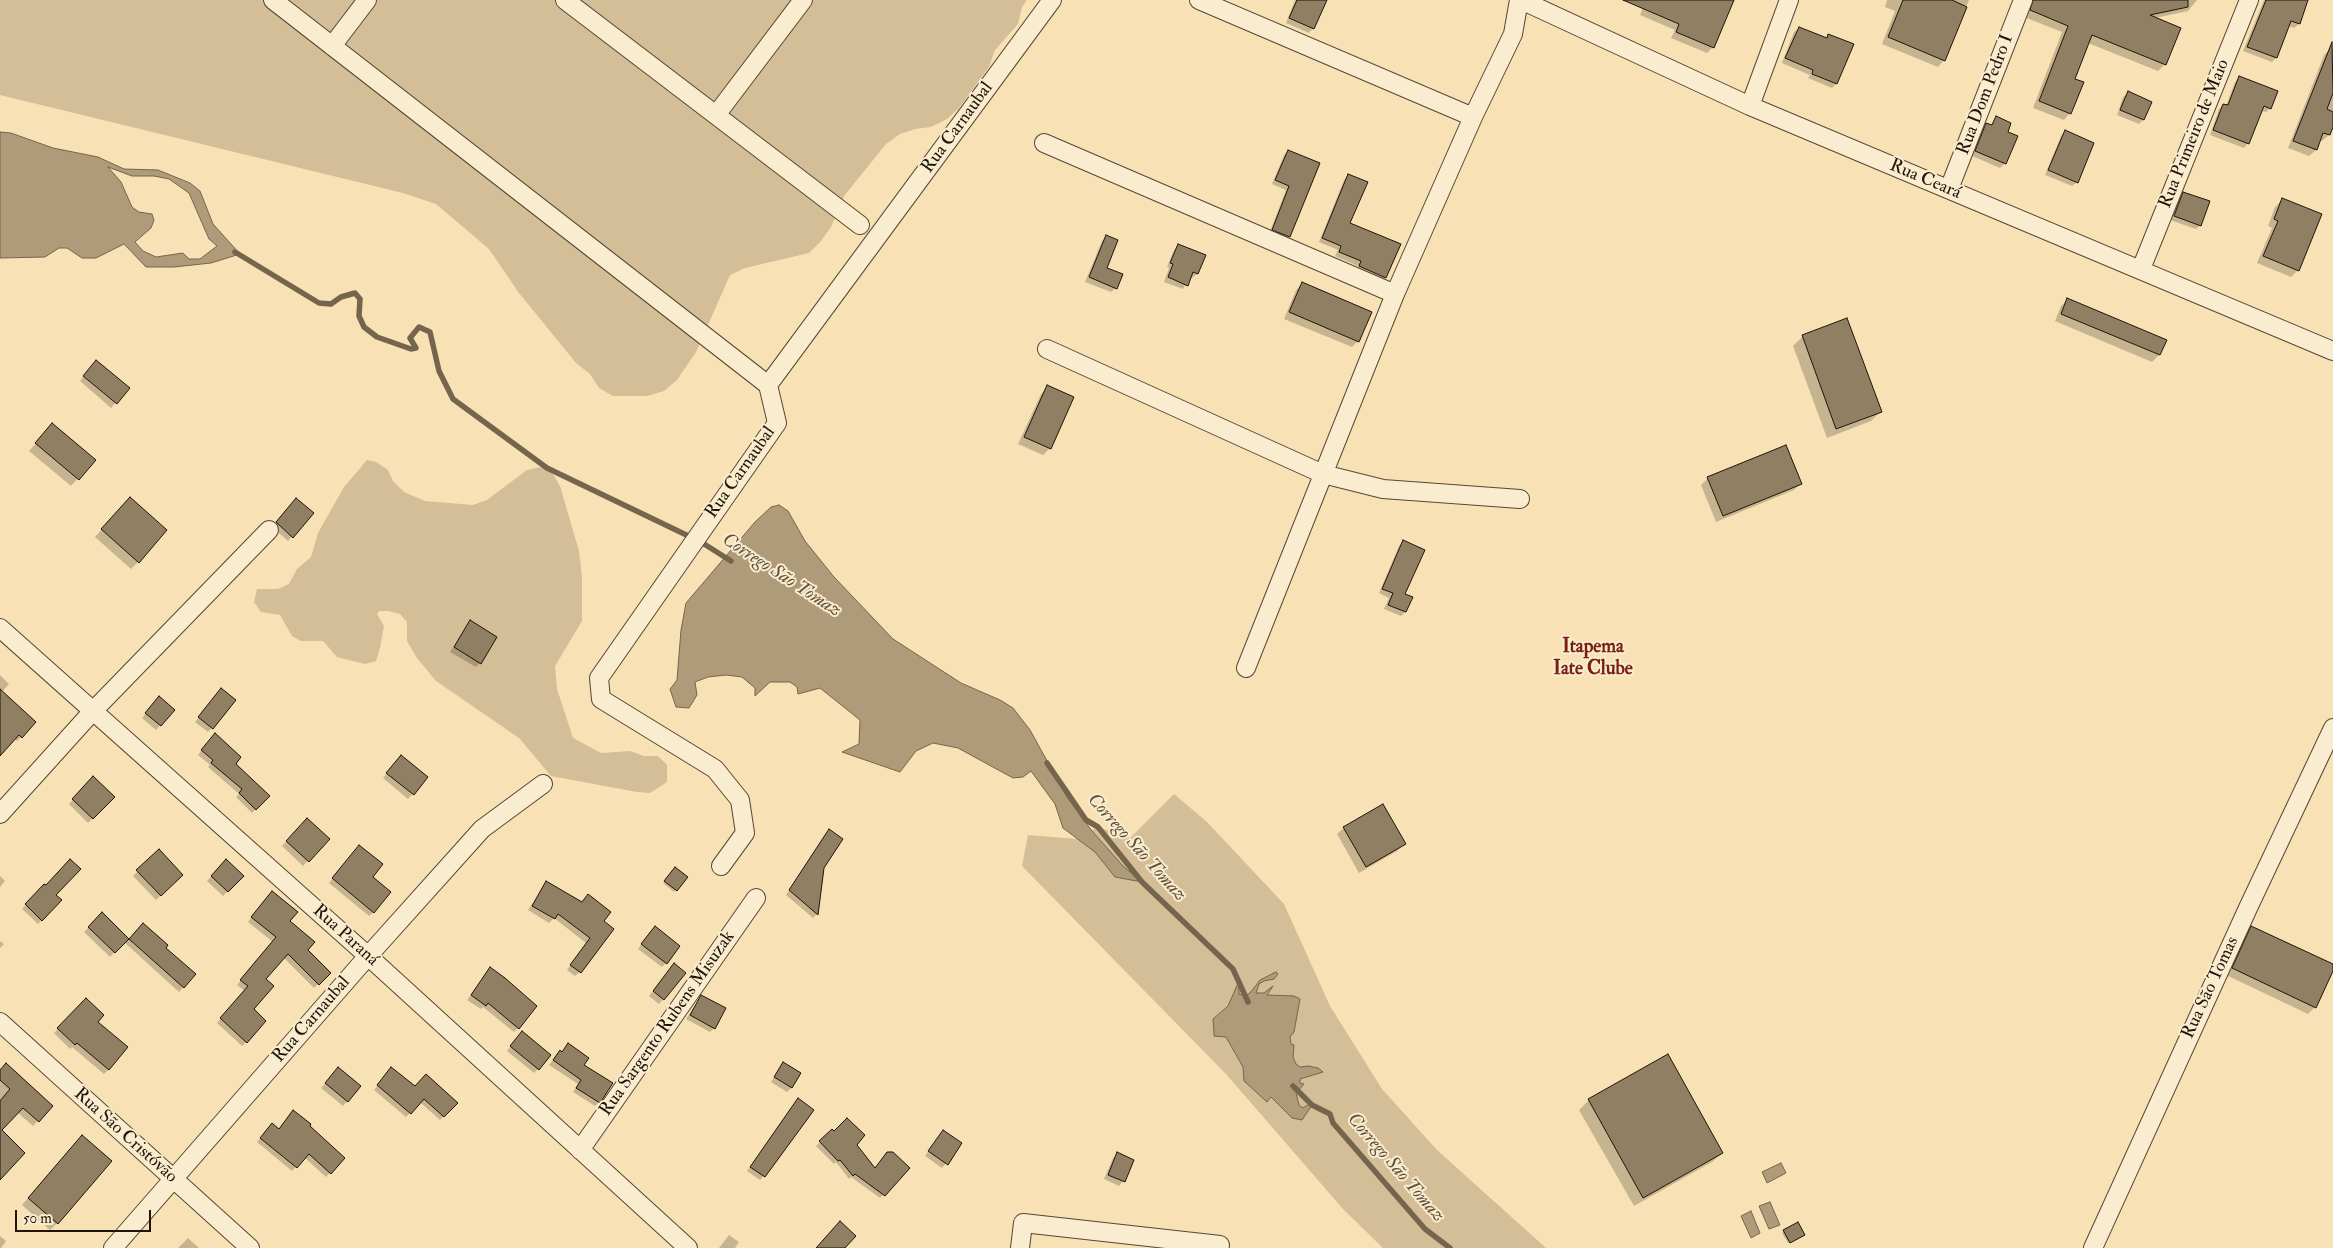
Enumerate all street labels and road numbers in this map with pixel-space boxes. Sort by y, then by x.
street label: Rua Dom Pedro I [1953,32,2019,158]
street label: Rua Primeiro de Maio [2155,56,2235,212]
street label: Rua Carnaubal [918,78,998,178]
street label: Rua Ceará [1886,155,1964,205]
street label: Rua Carnaubal [701,423,781,523]
street label: Rua Paraná [307,901,383,971]
street label: Rua Sargento Rubens Misuzak [596,927,740,1121]
street label: Rua São Tomas [2178,933,2244,1043]
street label: Rua Carnaubal [269,972,355,1068]
street label: Rua São Cristóvão [69,1084,181,1188]

